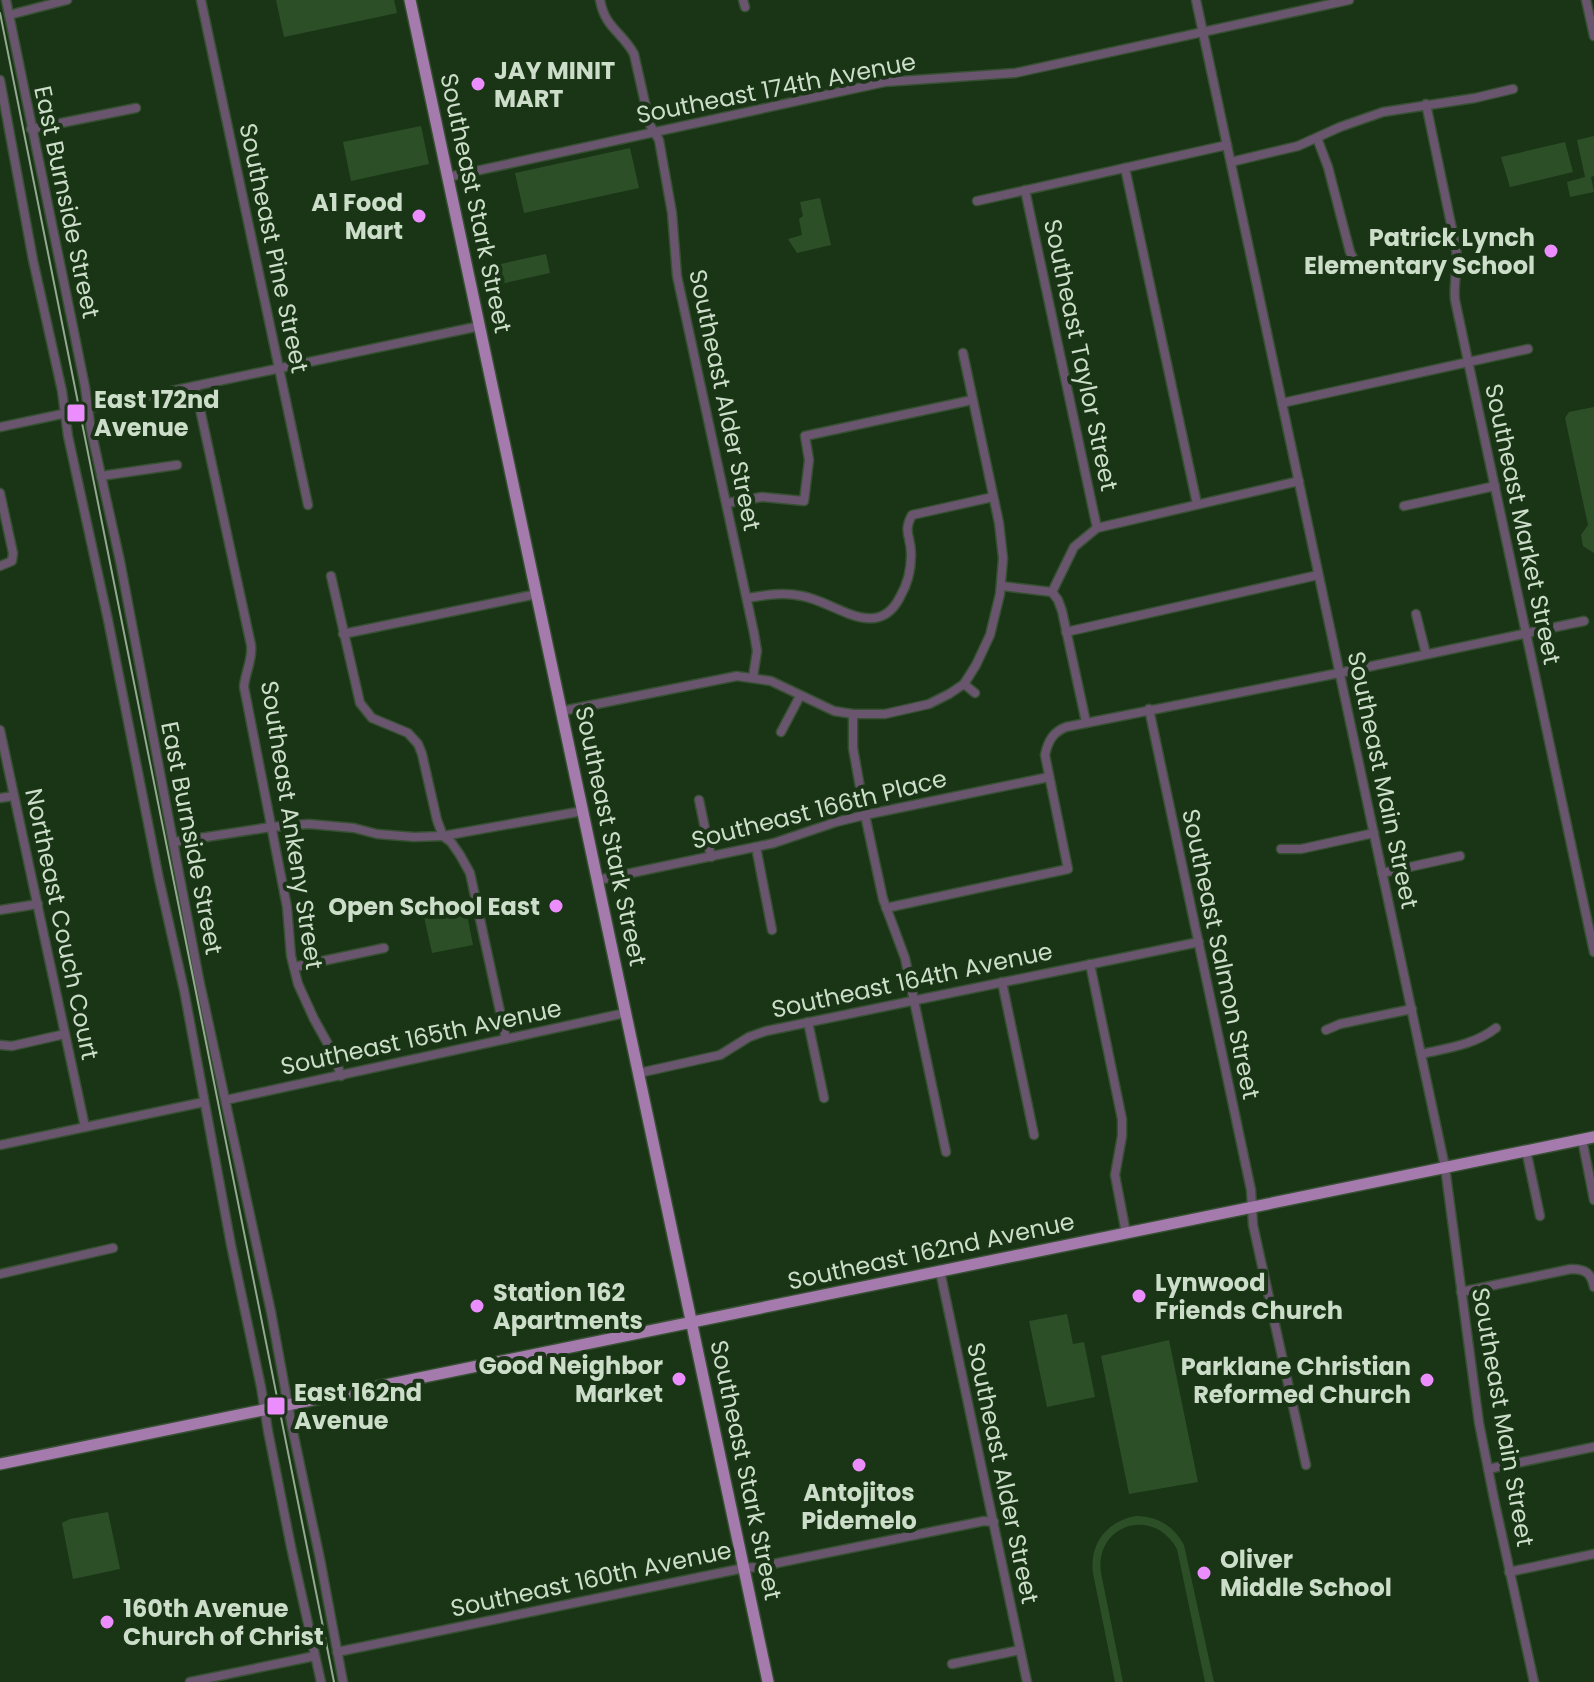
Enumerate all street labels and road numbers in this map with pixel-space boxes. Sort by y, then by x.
street label: Southeast 174th Avenue [633,45,919,131]
street label: Southeast Stark Street [432,70,520,336]
street label: East Burnside Street [26,83,108,321]
street label: Southeast Pine Street [231,120,317,376]
street label: Southeast Taylor Street [1036,216,1126,494]
street label: Southeast Alder Street [681,266,769,534]
street label: Southeast Market Street [1477,381,1569,667]
street label: Southeast Main Street [1340,648,1426,912]
street label: Southeast Ankeny Street [253,678,331,972]
street label: Southeast Stark Street [567,703,655,969]
street label: East Burnside Street [153,719,231,957]
street label: Southeast 166th Place [688,761,950,857]
street label: Northeast Couch Court [17,785,107,1063]
street label: Southeast Salmon Street [1174,806,1268,1102]
street label: Southeast 164th Avenue [769,934,1055,1026]
street label: Southeast 165th Avenue [278,991,564,1083]
street label: Southeast 162nd Avenue [785,1204,1077,1298]
street label: Southeast Main Street [1464,1285,1542,1549]
street label: Southeast Stark Street [702,1337,790,1603]
street label: Southeast Alder Street [959,1339,1047,1607]
street label: Southeast 160th Avenue [448,1533,734,1625]

